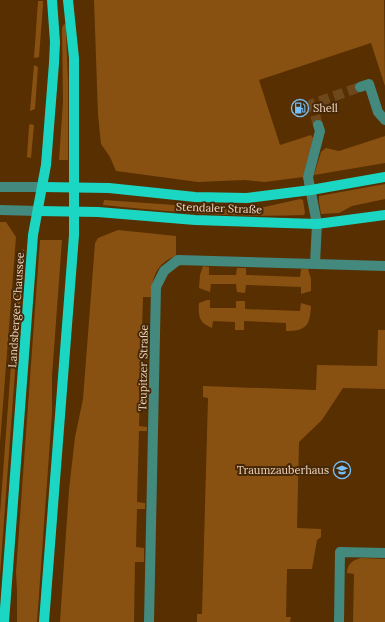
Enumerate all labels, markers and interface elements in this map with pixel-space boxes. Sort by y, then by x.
fuel station icon: Shell [290,98,310,118]
place label: Shell [313,101,338,115]
street label: Stendaler Straße [176,199,262,217]
street label: Landsberger Chaussee [5,252,27,368]
street label: Teupitzer Straße [135,325,151,411]
school or university icon: Traumzauberhaus [332,460,352,480]
place label: Traumzauberhaus [237,463,329,477]

